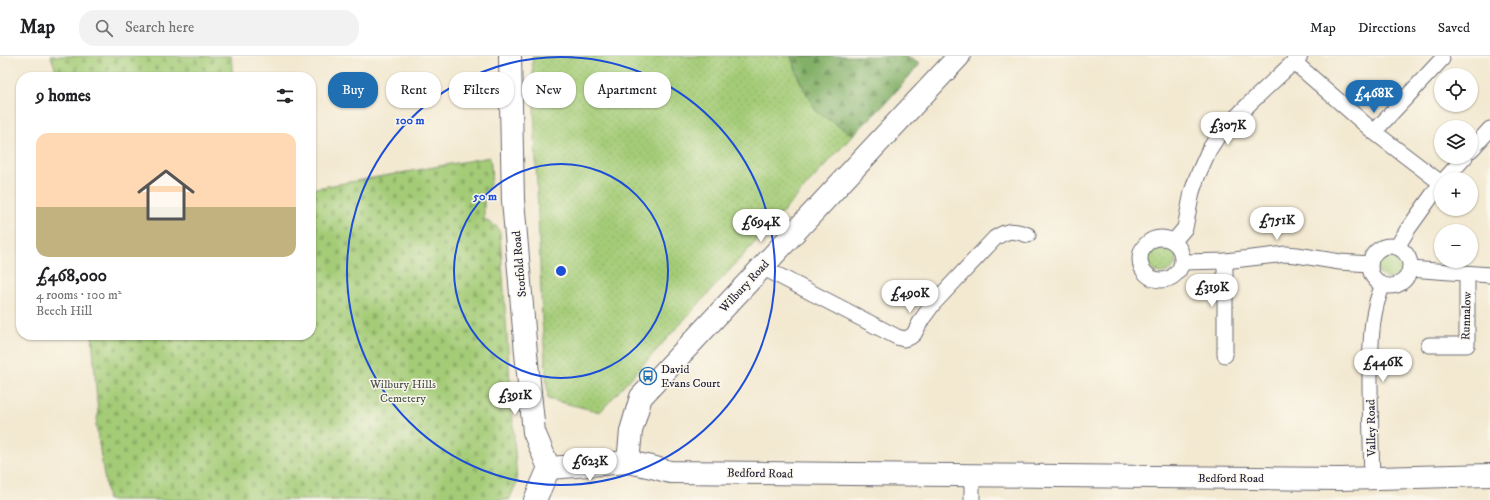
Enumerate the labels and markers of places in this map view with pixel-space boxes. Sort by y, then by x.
pin: £468K [1346,80,1402,114]
pin: £307K [1200,112,1256,146]
pin: £751K [1249,207,1305,241]
pin: £694K [733,209,789,243]
centre of rings [554,264,568,278]
pin: £319K [1184,274,1240,308]
pin: £490K [882,280,938,314]
pin: £446K [1355,349,1411,383]
place label: David Evans Court [661,362,721,391]
bus stop icon: David Evans Court [638,366,658,386]
pin: £391K [487,382,543,416]
pin: £623K [562,448,618,482]

